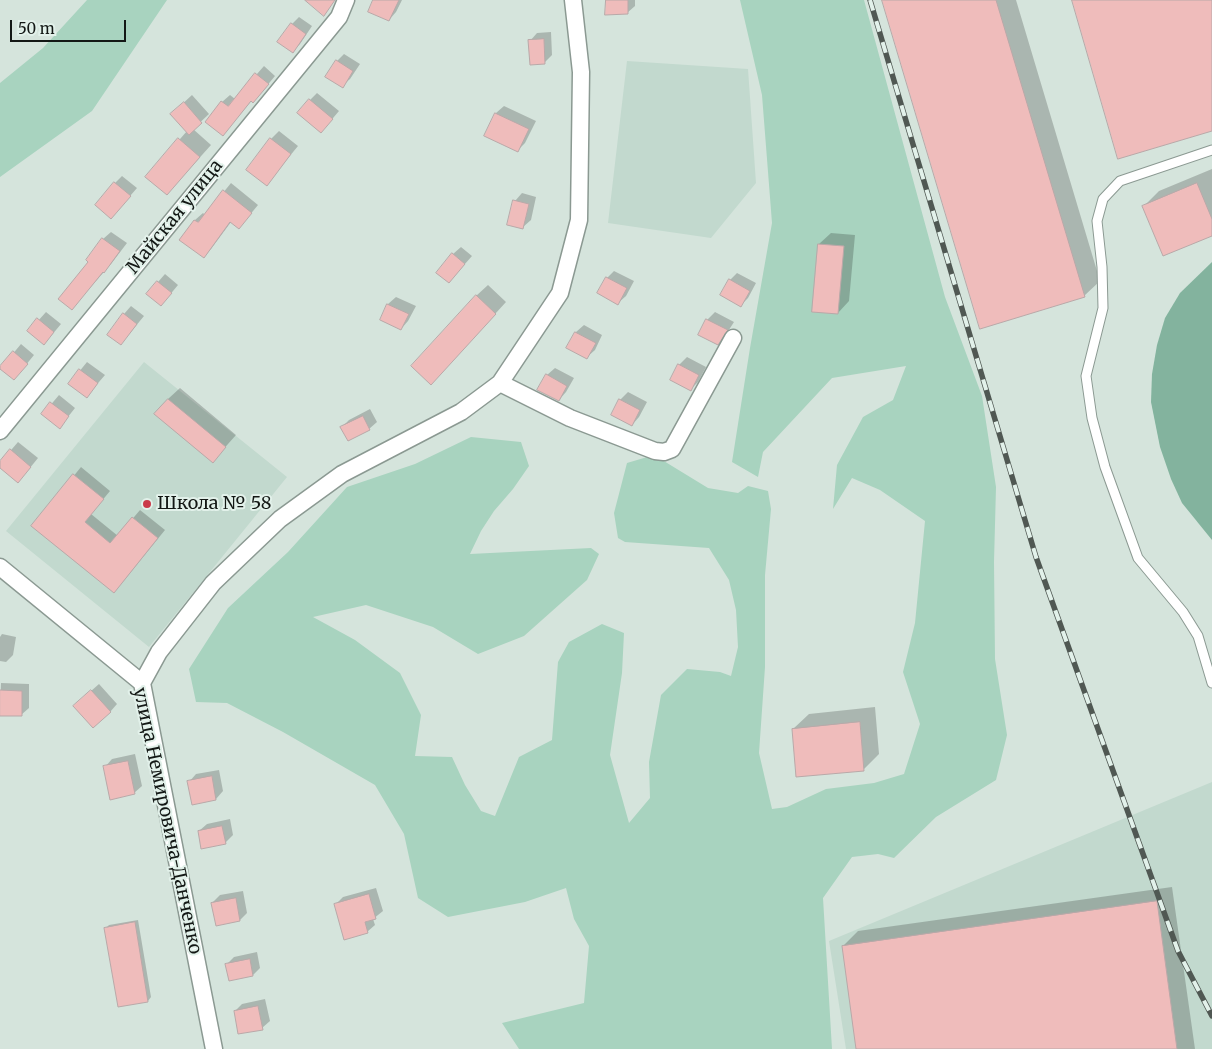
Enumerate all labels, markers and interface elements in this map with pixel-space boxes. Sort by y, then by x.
scale bar [12,10,129,42]
text: 50 m [18,19,55,38]
street label: Майская улица [123,156,227,278]
place label: Школа № 58 [157,493,272,515]
marker: Школа № 58 [141,498,153,510]
street label: улица Немировича-Данченко [128,686,206,956]

